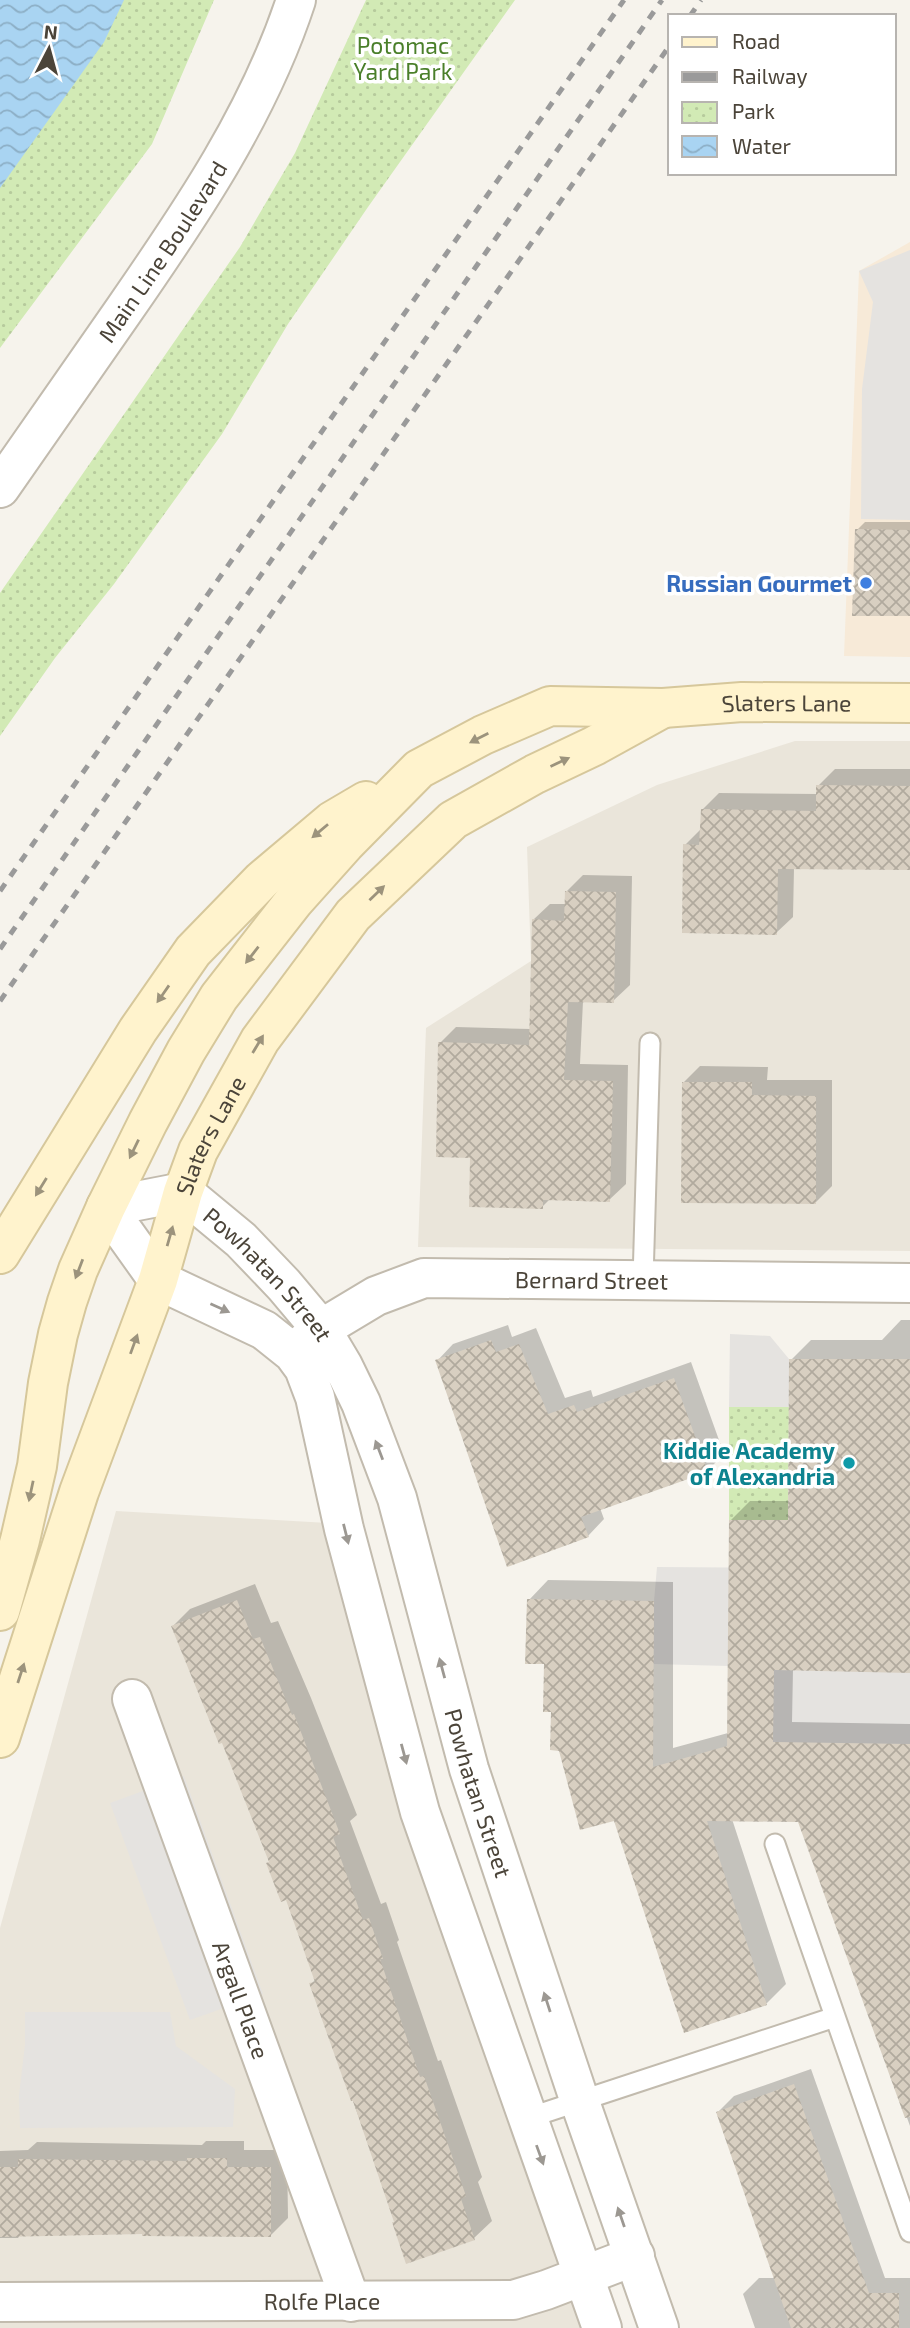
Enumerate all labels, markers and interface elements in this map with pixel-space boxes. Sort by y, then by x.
north arrow [14,14,84,84]
legend [668,14,896,175]
text: N [43,19,59,44]
text: Road [732,28,780,53]
park label: Potomac Yard Park [354,31,453,85]
text: Railway [732,63,808,88]
text: Park [732,98,775,123]
text: Water [732,133,791,158]
street label: Main Line Boulevard [92,156,232,347]
place label: Russian Gourmet [666,569,852,597]
marker: Russian Gourmet [858,575,874,591]
street label: Slaters Lane [721,688,852,718]
one-way arrow [469,732,489,743]
one-way arrow [550,756,570,768]
one-way arrow [311,823,329,839]
one-way arrow [368,885,385,901]
one-way arrow [245,946,259,964]
one-way arrow [156,985,170,1003]
one-way arrow [252,1034,265,1053]
street label: Slaters Lane [169,1071,251,1199]
one-way arrow [129,1139,140,1159]
one-way arrow [35,1177,48,1196]
street label: Powhatan Street [198,1201,339,1346]
one-way arrow [166,1225,176,1246]
one-way arrow [73,1259,84,1280]
street label: Bernard Street [515,1265,668,1295]
one-way arrow [209,1303,230,1314]
one-way arrow [129,1334,140,1355]
place label: Kiddie Academy of Alexandria [663,1436,835,1490]
one-way arrow [373,1440,384,1461]
marker: Kiddie Academy of Alexandria [841,1455,857,1471]
one-way arrow [25,1480,36,1502]
one-way arrow [341,1523,352,1545]
one-way arrow [436,1657,447,1679]
one-way arrow [16,1662,27,1683]
street label: Powhatan Street [440,1705,518,1881]
one-way arrow [399,1743,410,1765]
street label: Argall Place [207,1937,275,2063]
one-way arrow [541,1991,552,2012]
one-way arrow [535,2144,546,2165]
one-way arrow [615,2207,626,2228]
street label: Rolfe Place [264,2287,380,2315]

